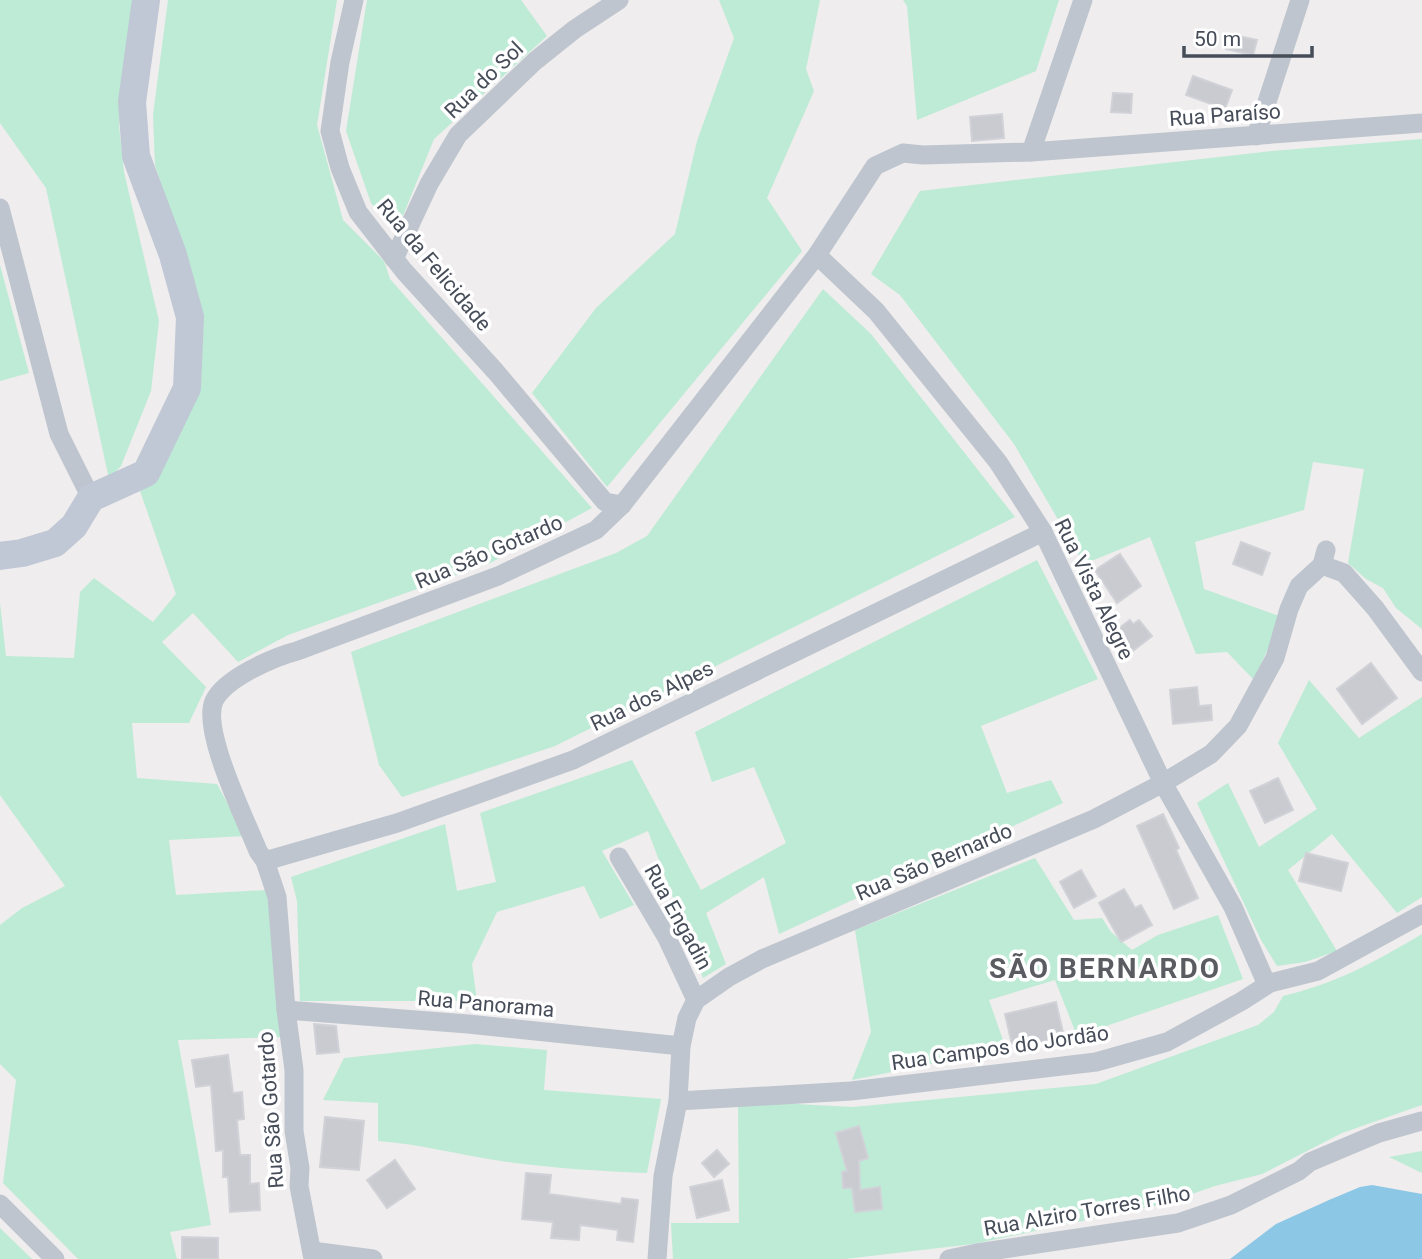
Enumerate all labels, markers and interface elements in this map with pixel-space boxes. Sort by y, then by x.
scale bar [1184,14,1312,58]
text: 50 m [1194,27,1241,51]
street label: Rua do Sol [440,37,528,123]
street label: Rua Paraíso [1168,99,1282,131]
street label: Rua da Felicidade [372,194,496,336]
street label: Rua São Gotardo [412,510,566,594]
street label: Rua Vista Alegre [1050,515,1138,663]
street label: Rua dos Alpes [587,656,717,736]
street label: Rua São Bernardo [852,818,1016,906]
street label: Rua Engadin [639,860,717,974]
district label: SÃO BERNARDO [989,952,1221,985]
street label: Rua Panorama [417,986,555,1022]
street label: Rua Campos do Jordão [890,1021,1110,1075]
street label: Rua São Gotardo [254,1031,288,1189]
street label: Rua Alziro Torres Filho [982,1181,1192,1241]

